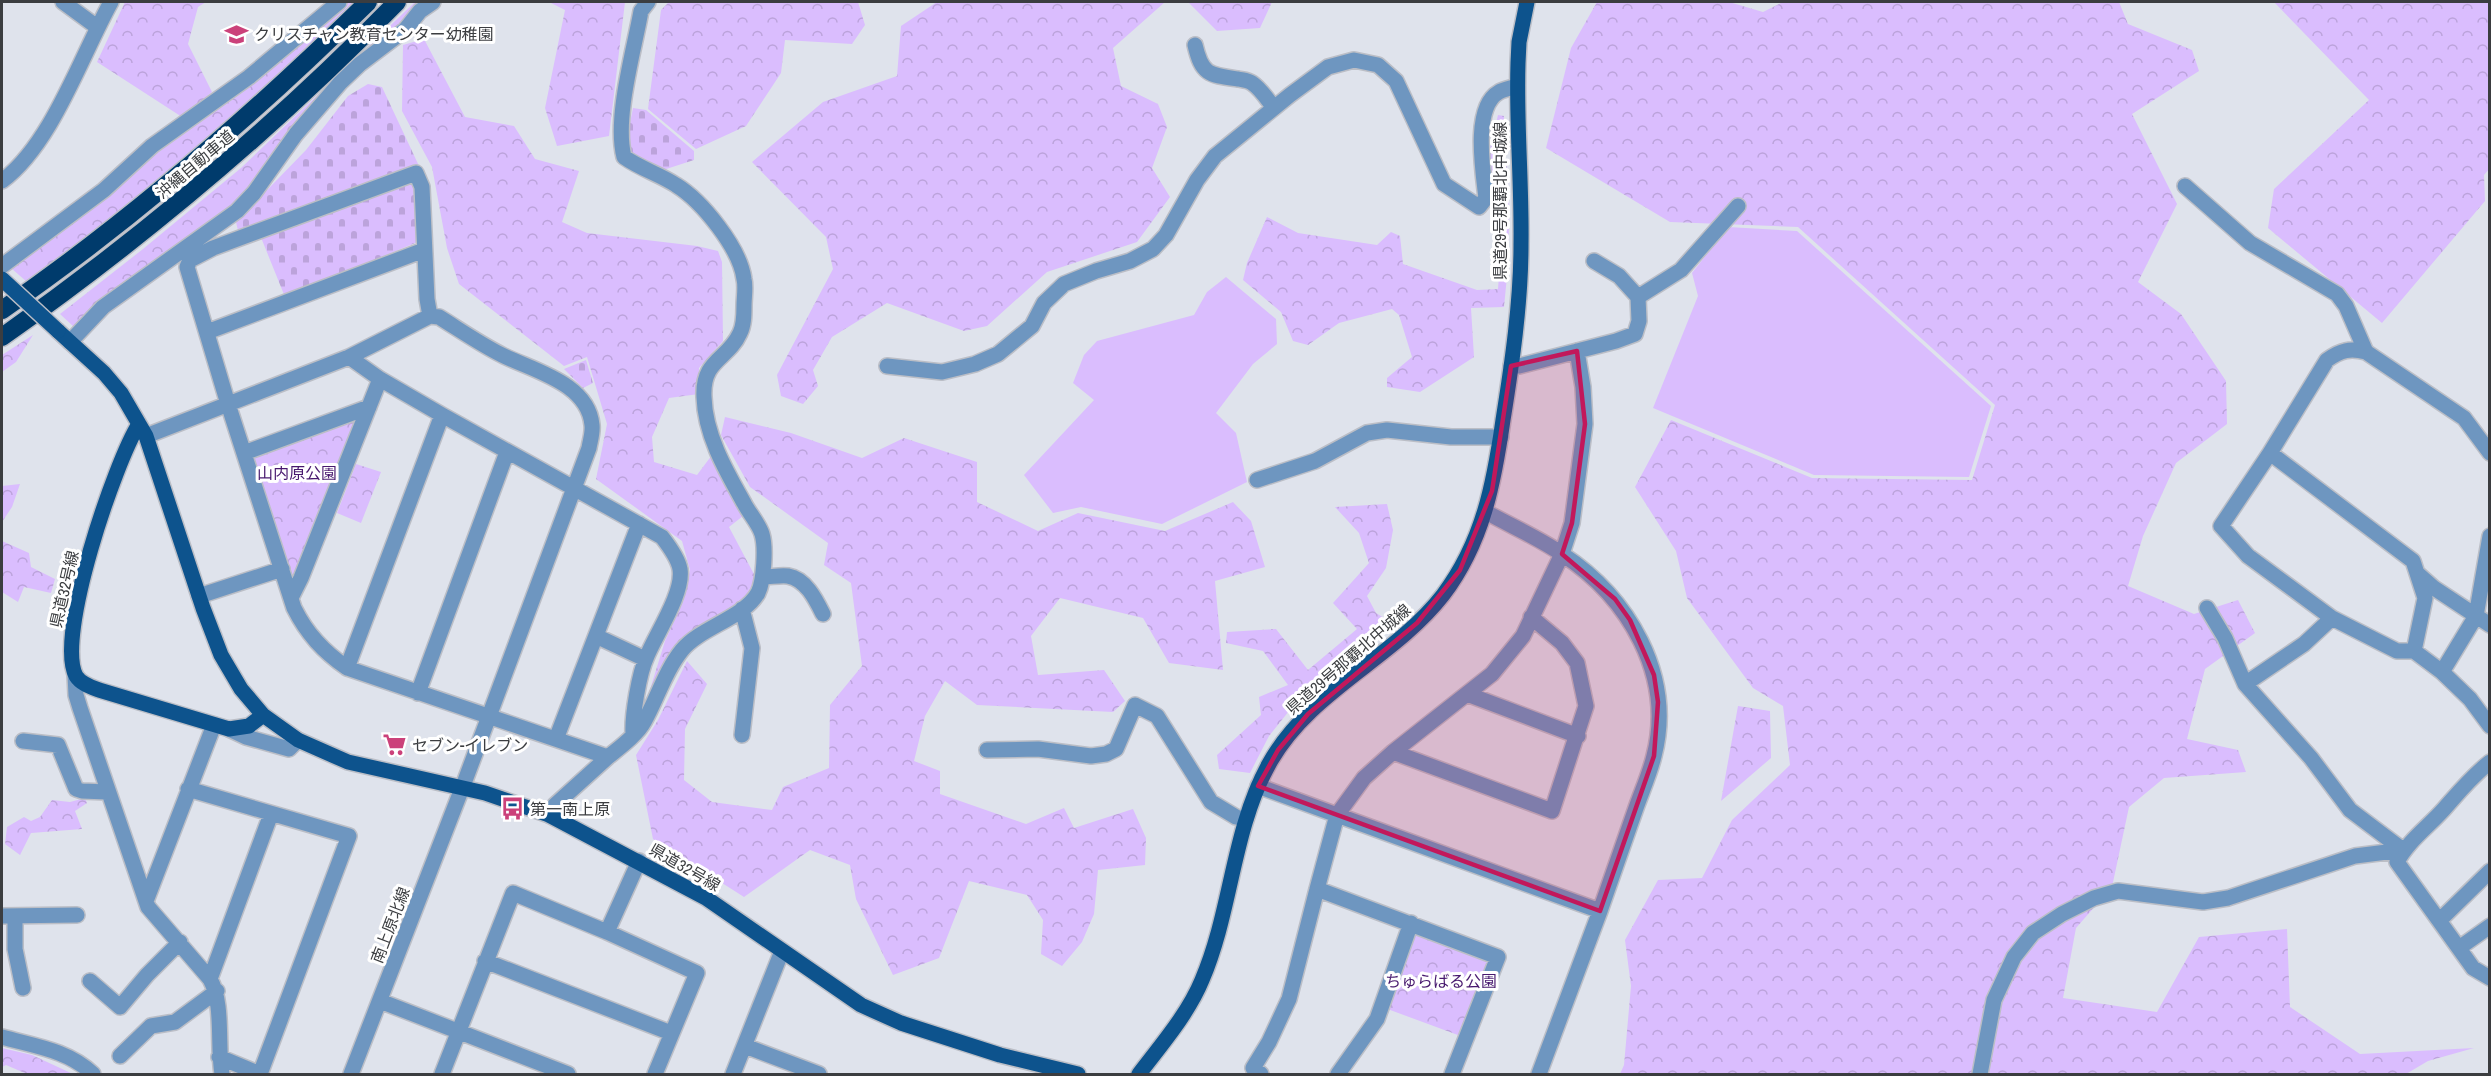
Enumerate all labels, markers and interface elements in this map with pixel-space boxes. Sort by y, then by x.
school or university icon: クリスチャン教育センター幼稚園 [223,21,249,47]
place label: クリスチャン教育センター幼稚園 [254,23,494,45]
street label: 県道29号那覇北中城線 [1489,122,1511,280]
street label: 沖縄自動車道 [151,125,239,203]
park label: 山内原公園 [257,462,337,484]
street label: 県道32号線 [44,548,84,630]
street label: 県道29号那覇北中城線 [1281,599,1415,719]
supermarket icon: セブン-イレブン [381,732,407,758]
place label: セブン-イレブン [412,734,528,756]
bus stop icon: 第一南上原 [499,796,525,822]
place label: 第一南上原 [530,798,610,820]
street label: 県道32号線 [645,838,725,896]
street label: 南上原北線 [365,884,415,966]
park label: ちゅらばる公園 [1385,970,1497,992]

